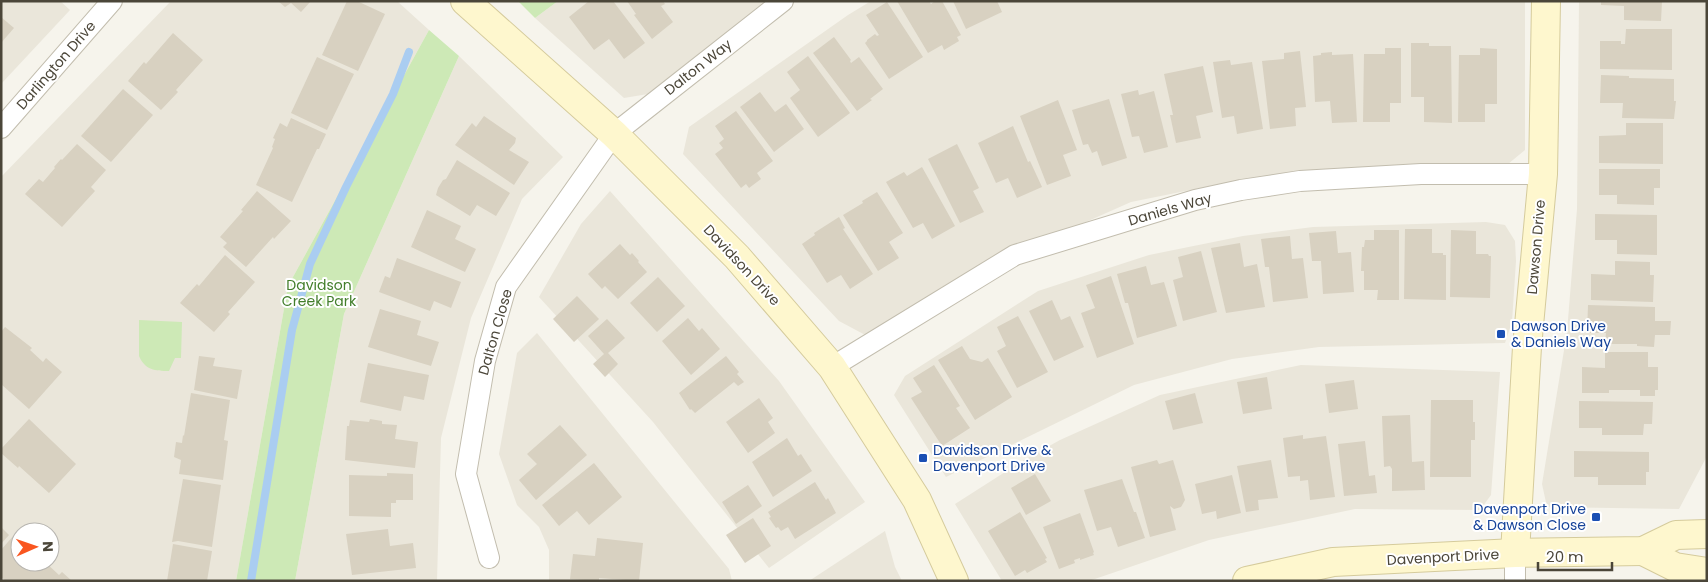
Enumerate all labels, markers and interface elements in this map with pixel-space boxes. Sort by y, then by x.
street label: Darlington Drive [12,16,100,114]
street label: Dalton Way [660,34,736,100]
street label: Daniels Way [1126,188,1214,230]
street label: Dawson Drive [1522,199,1550,295]
street label: Davidson Drive [699,220,785,310]
park label: Davidson Creek Park [282,275,357,311]
street label: Dalton Close [473,286,517,377]
place label: Dawson Drive & Daniels Way [1511,316,1611,352]
marker: Dawson Drive & Daniels Way [1495,328,1507,340]
place label: Davidson Drive & Davenport Drive [933,440,1052,476]
marker: Davidson Drive & Davenport Drive [917,452,929,464]
place label: Davenport Drive & Dawson Close [1473,499,1586,535]
marker: Davenport Drive & Dawson Close [1590,511,1602,523]
north arrow [10,522,60,572]
scale bar [1538,540,1612,572]
text: N [38,541,58,552]
street label: Davenport Drive [1386,544,1500,570]
text: 20 m [1546,546,1584,567]

